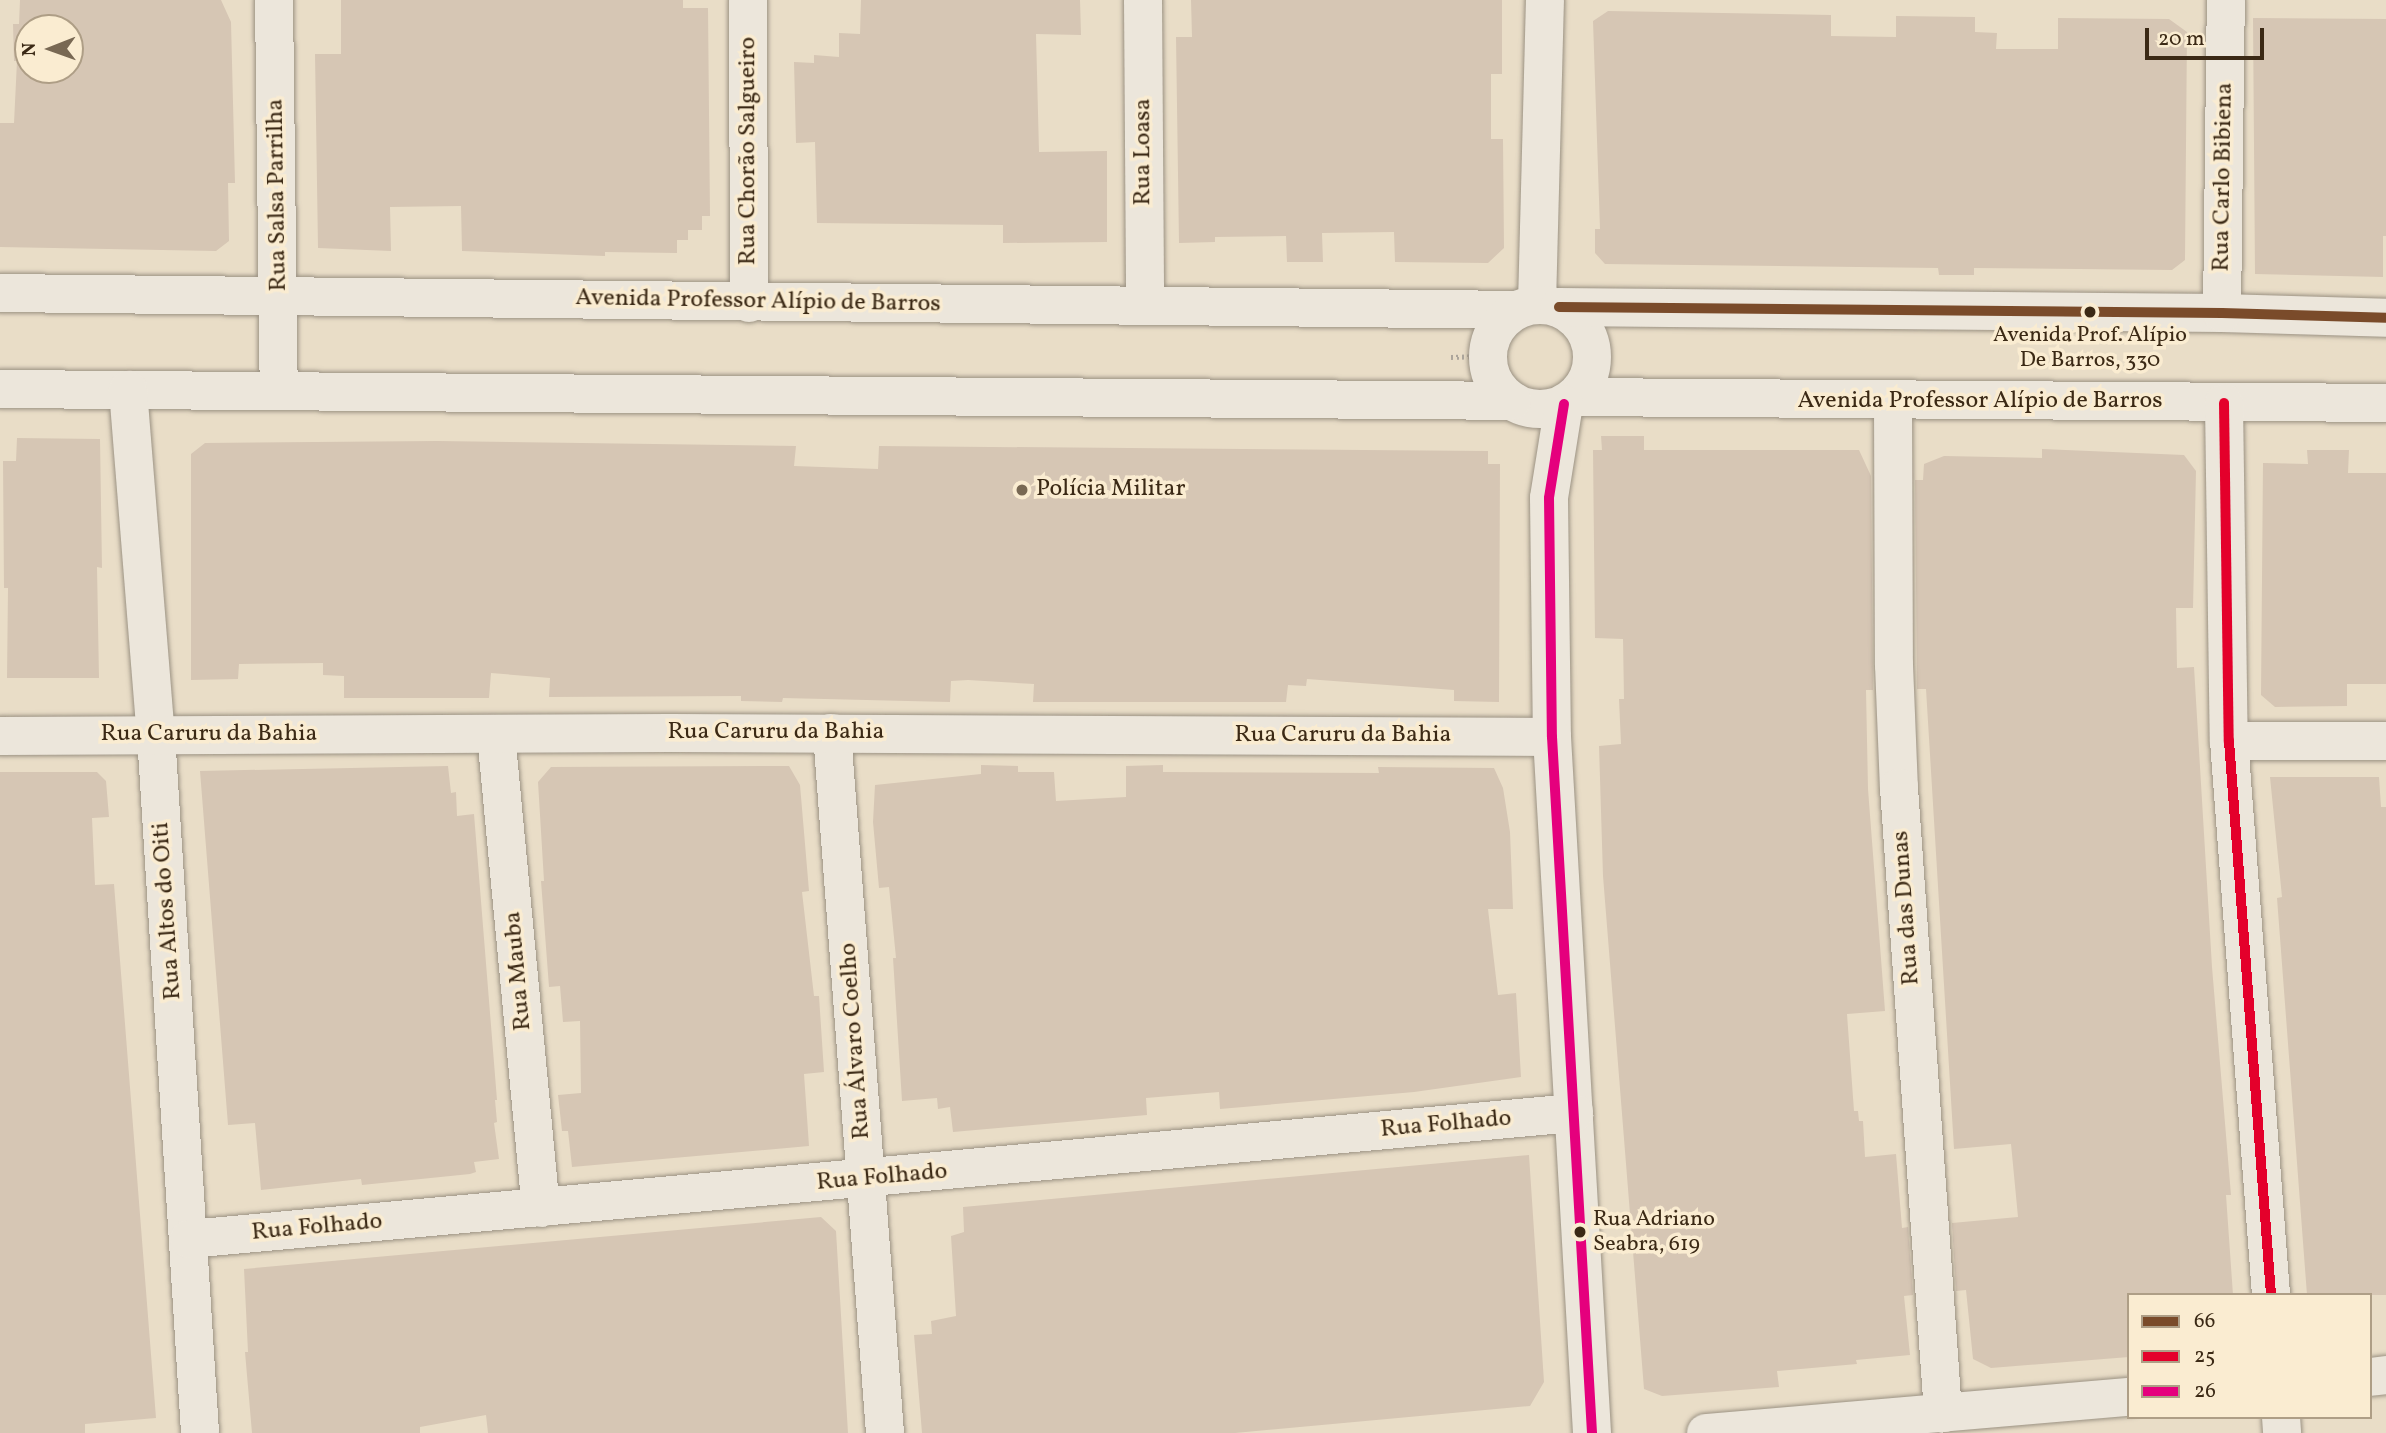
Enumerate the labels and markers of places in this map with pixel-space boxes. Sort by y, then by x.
marker: Avenida Prof. Alípio De Barros, 330 [2083,305,2097,319]
place label: Avenida Prof. Alípio De Barros, 330 [1993,322,2187,374]
place label: Polícia Militar [1036,476,1185,504]
marker: Polícia Militar [1014,482,1030,498]
place label: Rua Adriano Seabra, 619 [1593,1206,1715,1258]
marker: Rua Adriano Seabra, 619 [1573,1225,1587,1239]

